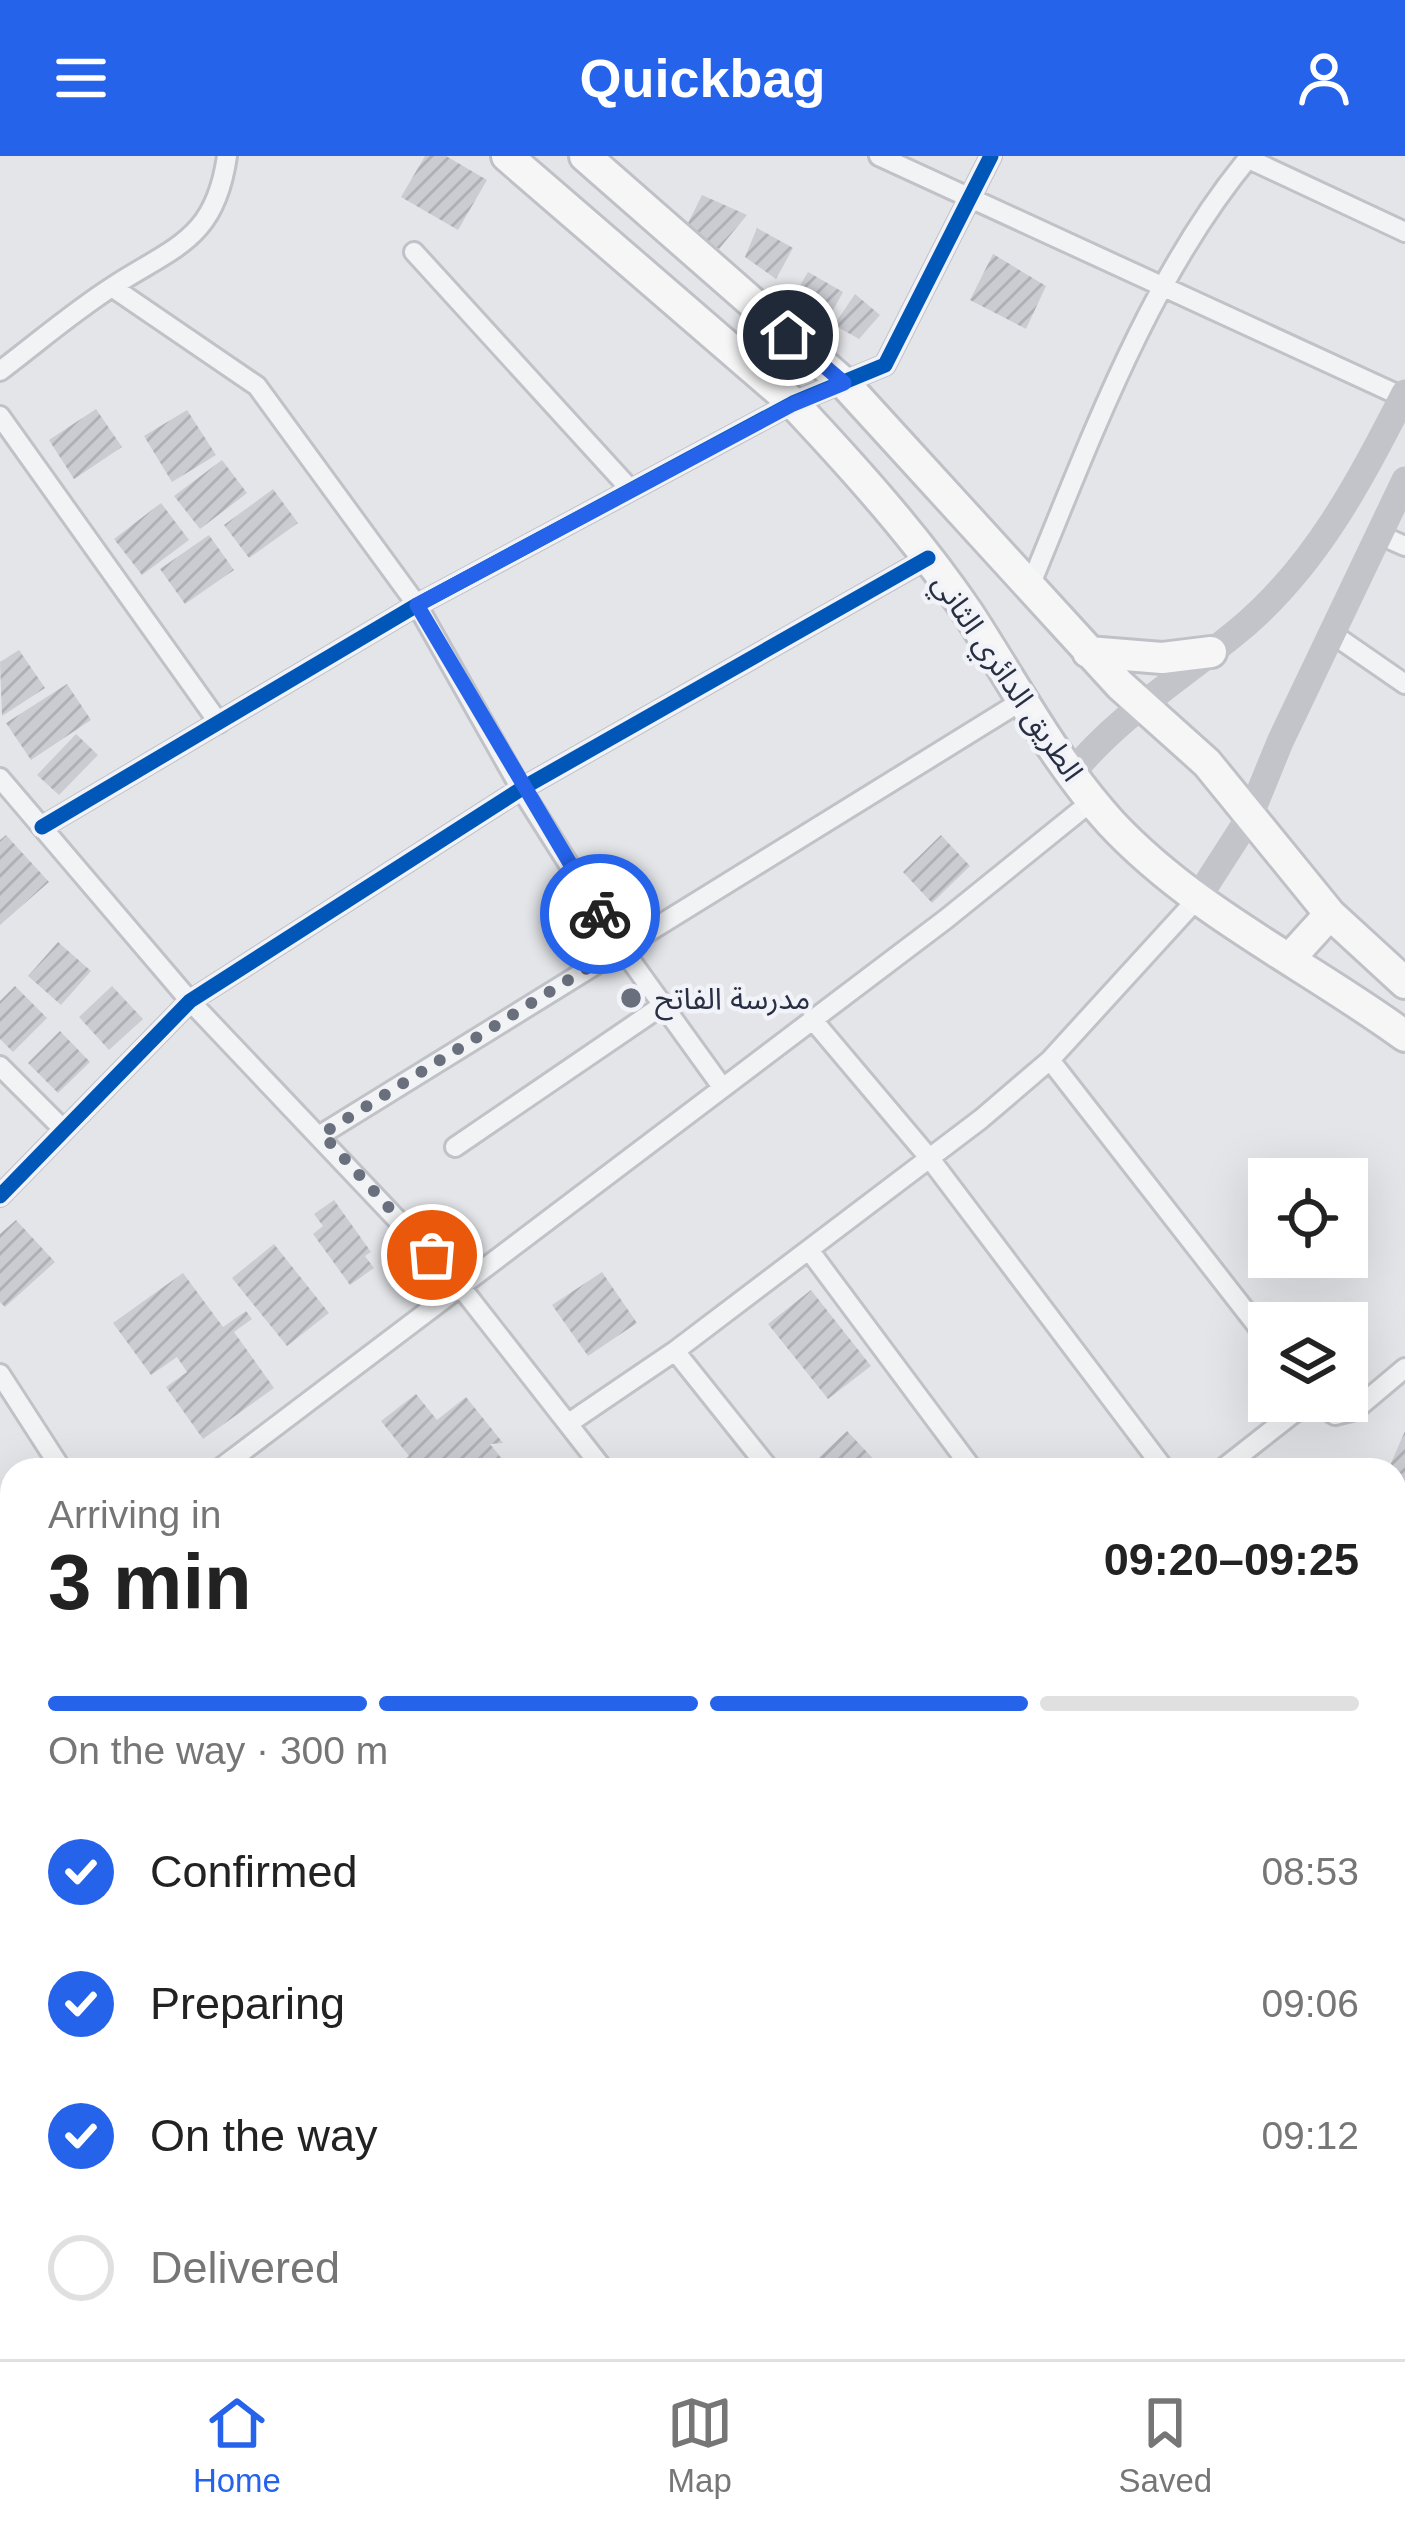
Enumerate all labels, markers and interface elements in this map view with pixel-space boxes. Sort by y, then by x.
icon: menu [48,45,114,111]
icon: person [1291,45,1357,111]
text: Quickbag [579,48,826,108]
pin [737,284,839,386]
icon: home [755,302,821,368]
street label: الطريق الدائري الثاني [921,567,1090,791]
courier [540,854,660,974]
icon: bike [567,881,633,947]
place label: مدرسة الفاتح [655,982,810,1021]
marker: مدرسة الفاتح [618,985,644,1011]
map controls [1248,1158,1368,1422]
button: locate [1248,1158,1368,1278]
pin [381,1204,483,1306]
icon: bag [399,1222,465,1288]
button: layers [1248,1302,1368,1422]
text: Arriving in [48,1493,221,1536]
text: 09:20–09:25 [1104,1534,1359,1585]
text: 3 min [48,1538,252,1626]
text: On the way · 300 m [48,1729,388,1772]
icon: check [48,1839,114,1905]
text: Confirmed [150,1846,358,1897]
text: 08:53 [1261,1850,1359,1893]
icon: check [48,1971,114,2037]
text: Preparing [150,1978,345,2029]
text: 09:06 [1261,1982,1359,2025]
icon: check [48,2103,114,2169]
text: On the way [150,2110,378,2161]
text: 09:12 [1261,2114,1359,2157]
text: Delivered [150,2242,340,2293]
tab: Home [193,2390,281,2500]
tab: Map [667,2390,733,2500]
tab: Saved [1119,2390,1212,2500]

